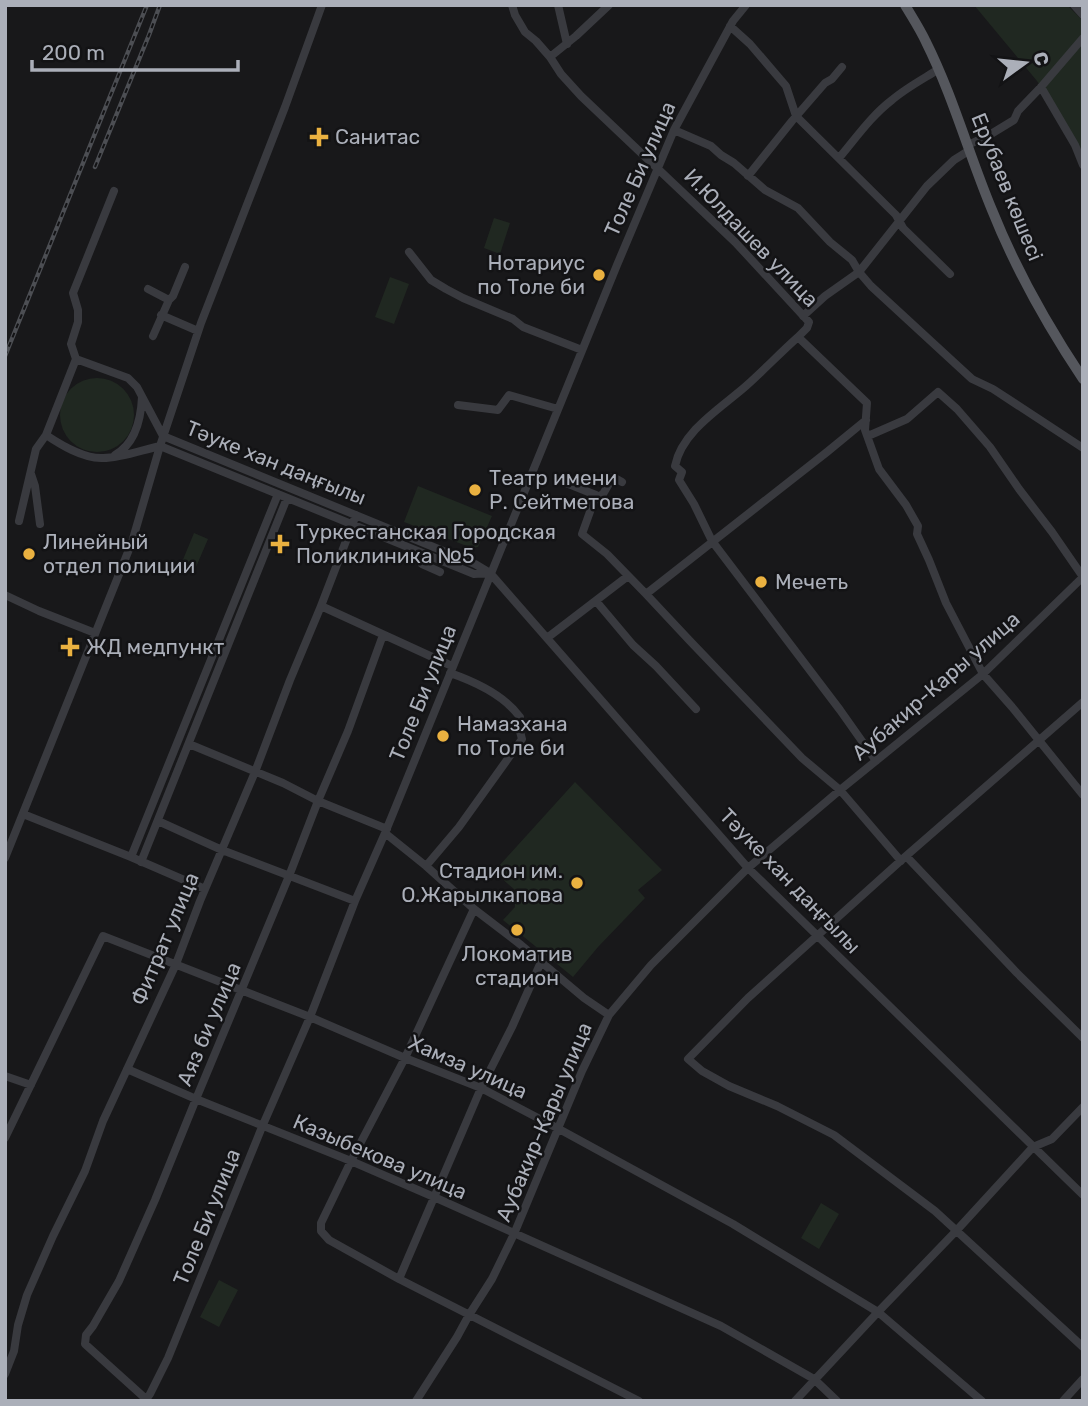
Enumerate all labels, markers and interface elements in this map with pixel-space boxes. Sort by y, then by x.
scale bar [32,28,238,72]
north arrow [990,28,1060,98]
text: 200 m [42,40,105,65]
text: С [1028,49,1054,68]
street label: Толе Би улица [599,98,680,240]
street label: Ерубаев көшесі [966,109,1048,264]
place label: Санитас [335,124,420,149]
marker: Санитас [309,127,329,147]
street label: И.Юлдашев улица [679,163,824,312]
place label: Нотариус по Толе би [477,250,585,299]
marker: Нотариус по Толе би [591,267,607,283]
street label: Тәуке хан даңғылы [183,415,370,510]
place label: Театр имени Р. Сейтметова [489,465,634,514]
marker: Театр имени Р. Сейтметова [467,482,483,498]
place label: Туркестанская Городская Поликлиника №5 [296,519,556,568]
place label: Линейный отдел полиции [43,529,195,578]
marker: Туркестанская Городская Поликлиника №5 [270,534,290,554]
marker: Линейный отдел полиции [21,546,37,562]
place label: Мечеть [775,569,848,594]
marker: Мечеть [753,574,769,590]
street label: Аубакир-Кары улица [847,606,1025,765]
street label: Толе Би улица [384,621,461,765]
place label: ЖД медпункт [86,634,224,659]
marker: ЖД медпункт [60,637,80,657]
place label: Намазхана по Толе би [457,711,568,760]
marker: Намазхана по Толе би [435,728,451,744]
street label: Тәуке хан даңғылы [715,803,866,958]
place label: Стадион им. О.Жарылкапова [401,858,563,907]
street label: Фитрат улица [125,869,204,1009]
marker: Стадион им. О.Жарылкапова [569,875,585,891]
marker: Локоматив стадион [509,922,525,938]
place label: Локоматив стадион [462,941,572,990]
street label: Аяз би улица [171,958,246,1089]
street label: Аубакир-Кары улица [490,1018,597,1225]
street label: Хамза улица [405,1029,531,1104]
street label: Казыбекова улица [290,1109,471,1204]
street label: Толе Би улица [168,1145,245,1289]

